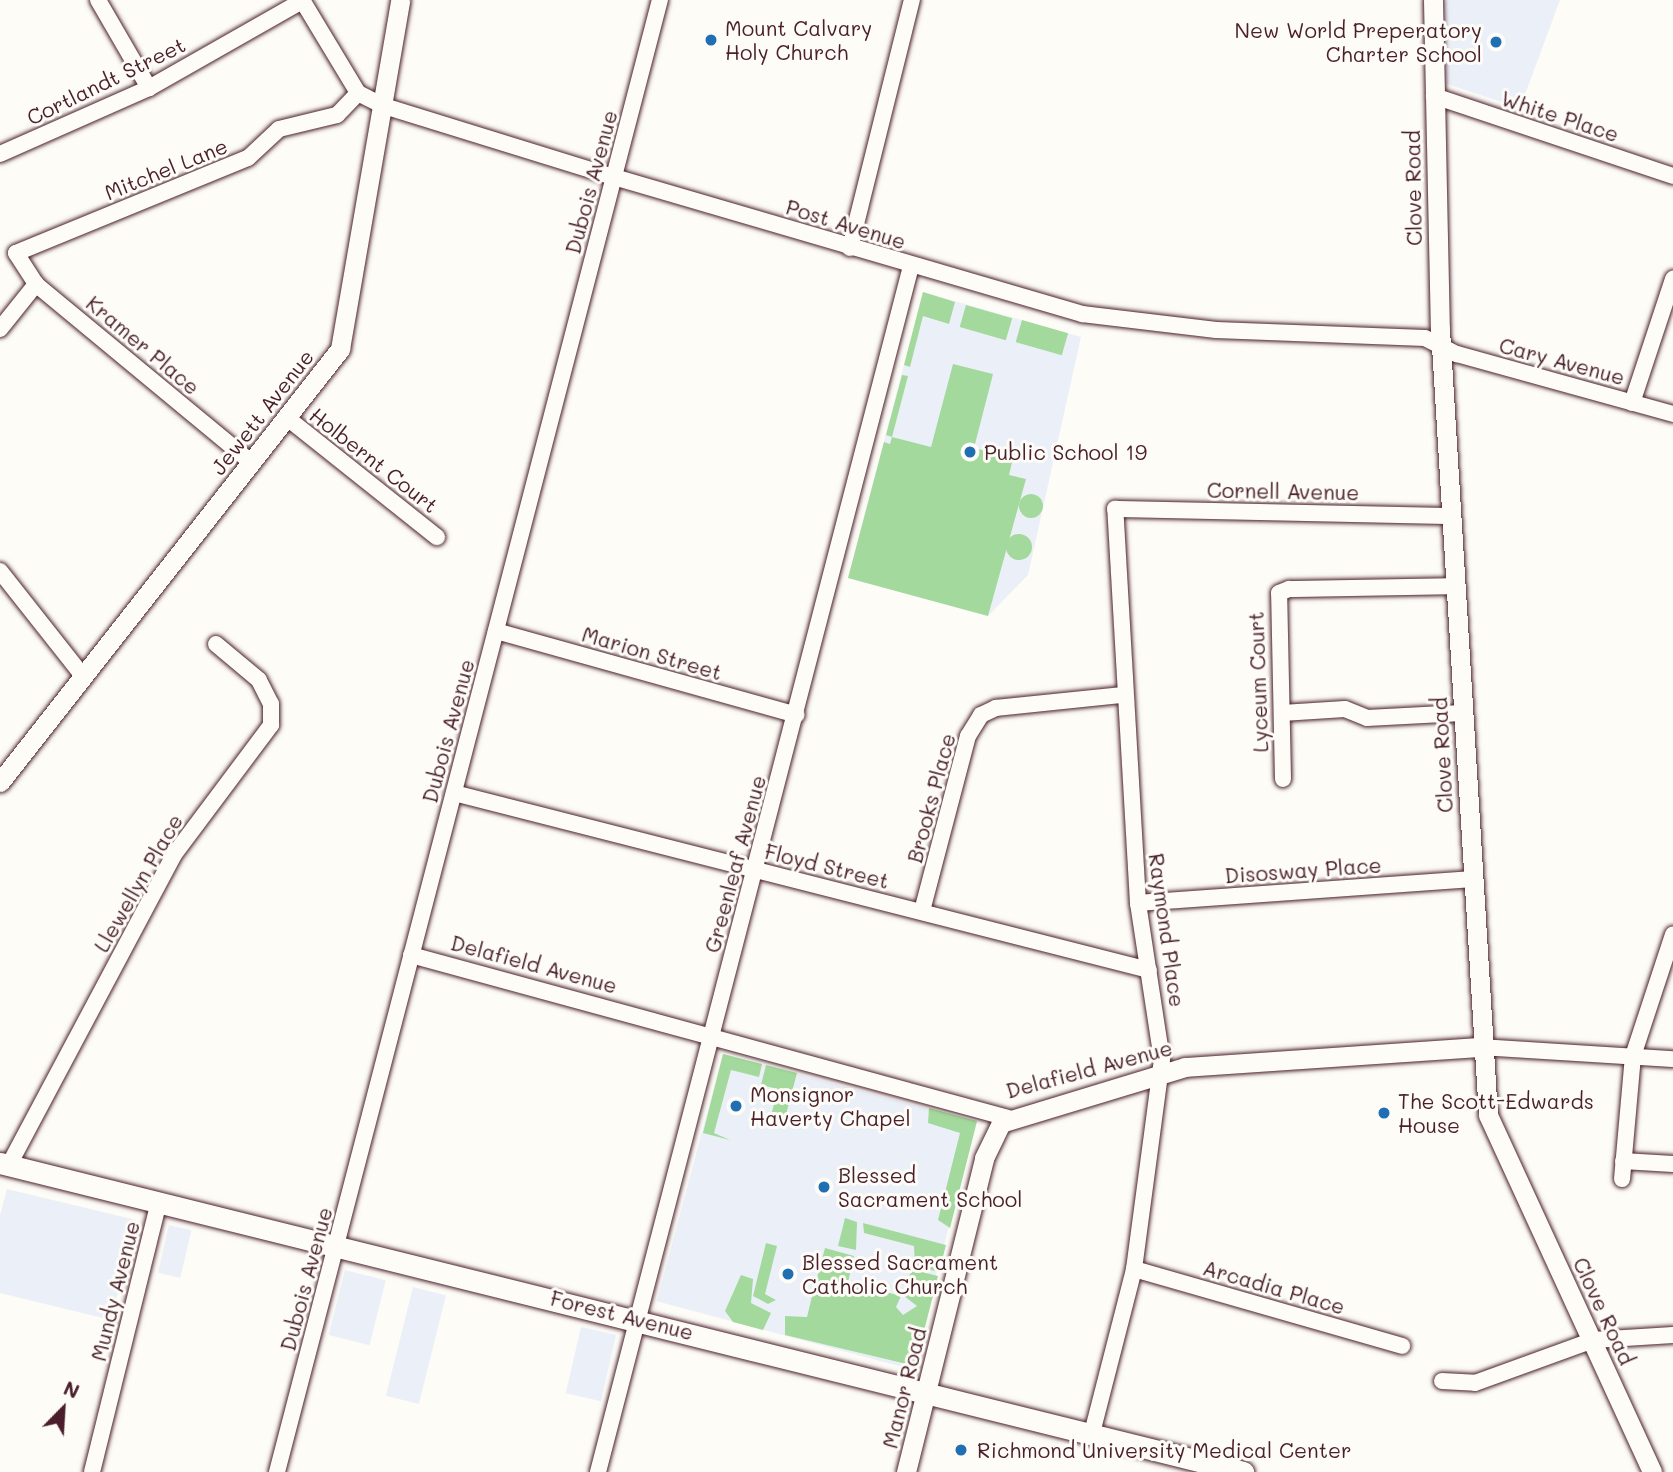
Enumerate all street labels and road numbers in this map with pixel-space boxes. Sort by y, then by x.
street label: Cortlandt Street [23,32,189,130]
street label: White Place [1498,85,1622,147]
street label: Dubois Avenue [560,107,622,257]
street label: Clove Road [1399,130,1427,246]
street label: Mitchel Lane [101,133,231,205]
street label: Post Avenue [783,194,909,254]
street label: Kramer Place [81,290,205,400]
street label: Cary Avenue [1496,332,1628,390]
street label: Jewett Avenue [205,344,319,480]
street label: Holbernt Court [305,402,443,518]
street label: Cornell Avenue [1207,477,1359,505]
street label: Lyceum Court [1243,611,1273,753]
street label: Marion Street [579,621,725,685]
street label: Dubois Avenue [417,656,479,806]
street label: Clove Road [1426,696,1458,814]
street label: Brooks Place [902,730,960,866]
street label: Greenleaf Avenue [699,773,771,955]
street label: Llewellyn Place [88,810,188,956]
street label: Floyd Street [762,838,892,894]
street label: Raymond Place [1144,852,1190,1008]
street label: Disosway Place [1224,852,1382,888]
street label: Delafield Avenue [448,930,620,998]
street label: Delafield Avenue [1003,1035,1175,1103]
street label: Dubois Avenue [275,1204,337,1354]
street label: Mundy Avenue [85,1218,145,1364]
street label: Clove Road [1568,1253,1640,1369]
street label: Arcadia Place [1200,1255,1348,1319]
street label: Forest Avenue [548,1285,696,1345]
street label: Manor Road [877,1325,931,1451]

